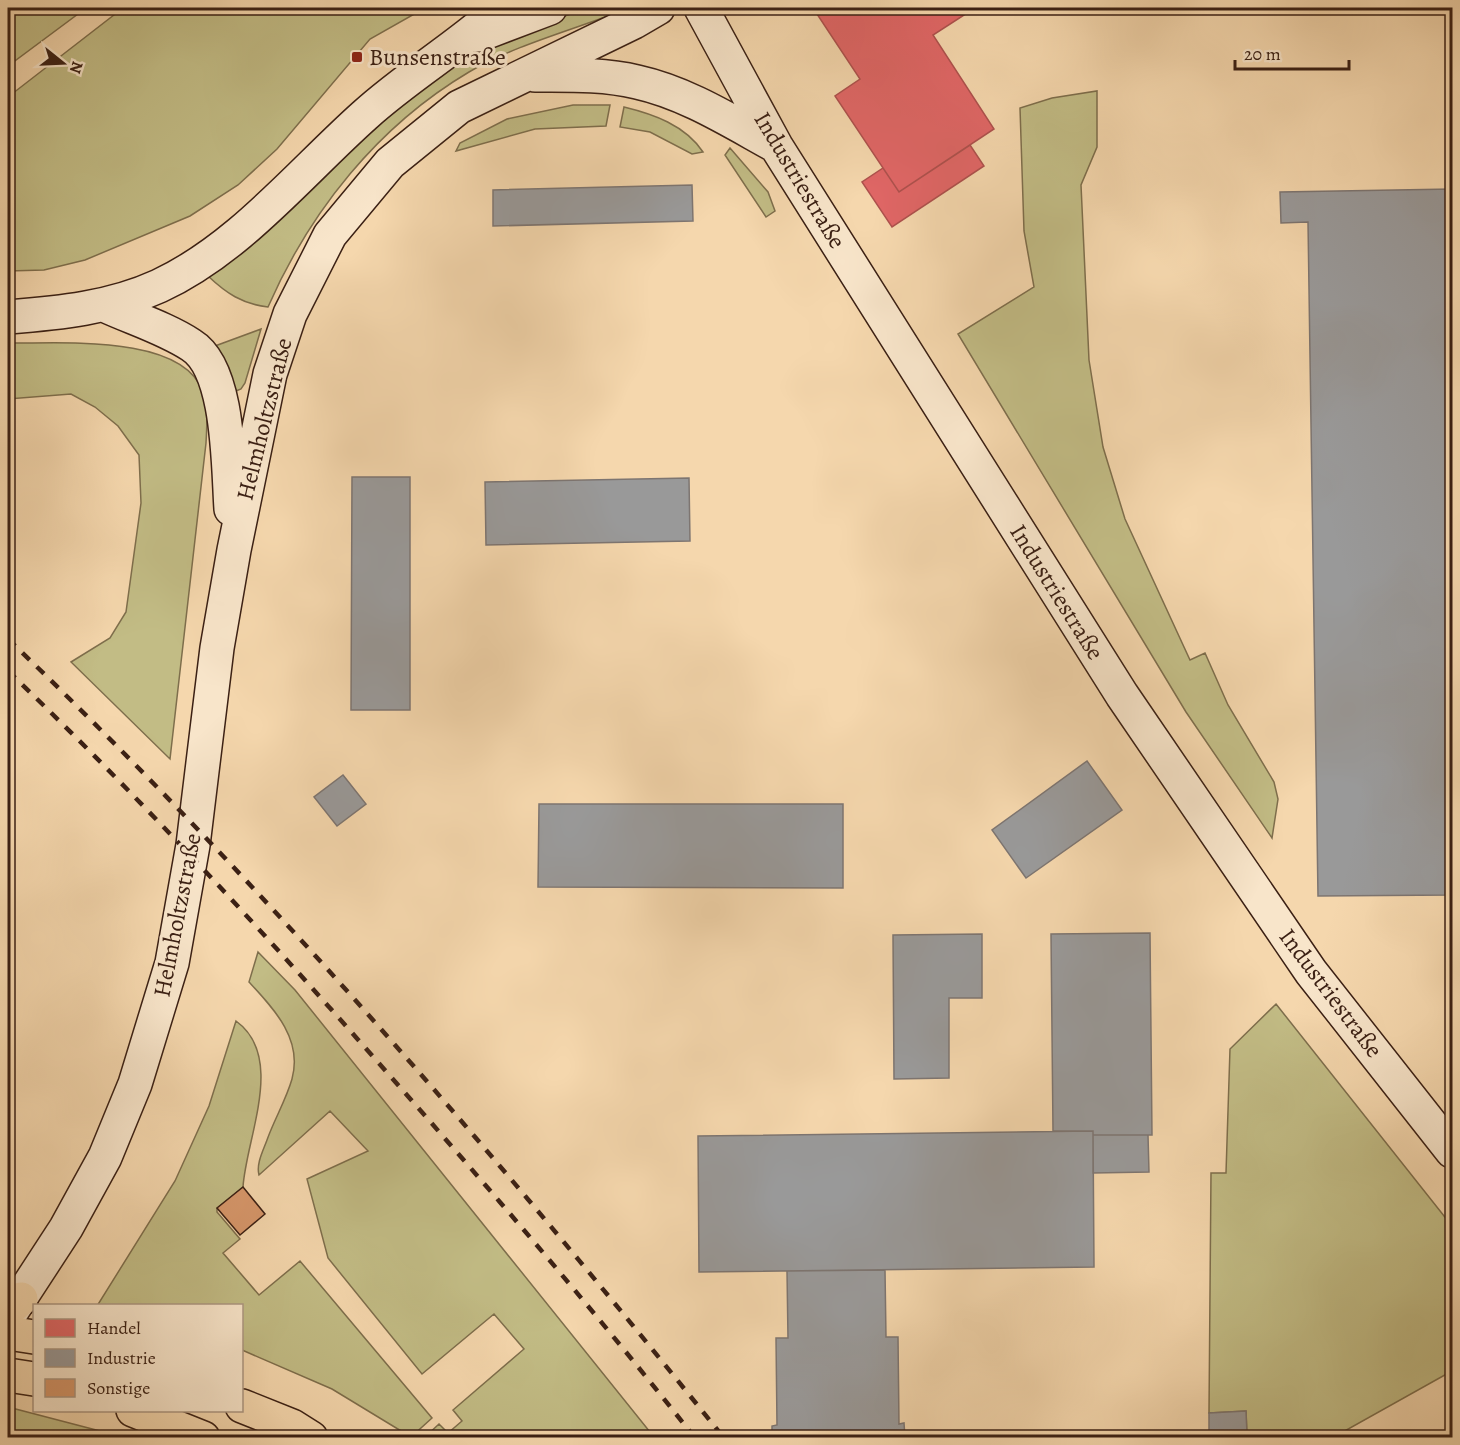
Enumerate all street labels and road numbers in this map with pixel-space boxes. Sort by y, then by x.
street label: Industriestraße [747,106,853,254]
street label: Helmholtzstraße [228,334,300,504]
street label: Industriestraße [1003,518,1111,666]
street label: Helmholtzstraße [145,830,209,1000]
street label: Industriestraße [1272,922,1390,1064]

